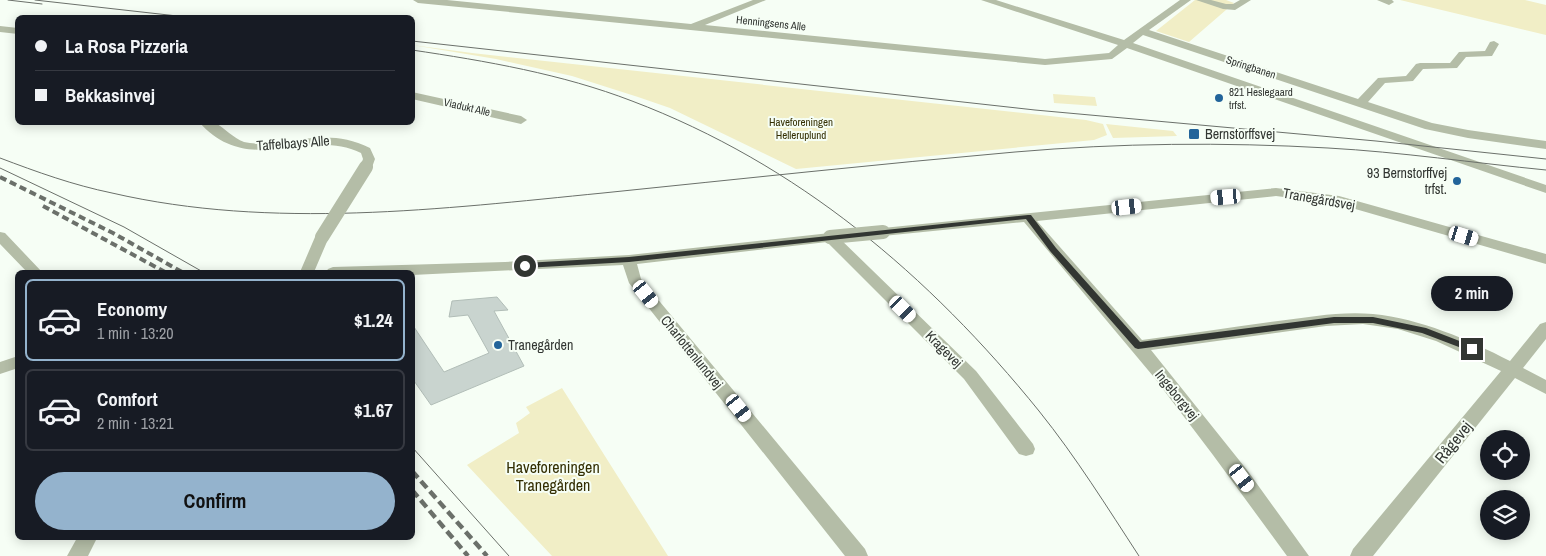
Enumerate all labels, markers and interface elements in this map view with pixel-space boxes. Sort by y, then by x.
street label: Henningsens Alle [735,12,807,34]
text: La Rosa Pizzeria [65,33,188,59]
street label: Springbanen [1224,52,1278,82]
text: Bekkasinvej [65,82,155,108]
place label: 821 Heslegaard trfst. [1229,85,1293,112]
marker: 821 Heslegaard trfst. [1213,92,1225,104]
street label: Viadukt Alle [442,95,492,119]
park label: Haveforeningen Helleruplund [769,115,833,142]
place label: Bernstorffsvej [1205,125,1275,143]
marker: Bernstorffsvej [1187,127,1201,141]
street label: Taffelbays Alle [256,131,330,155]
place label: 93 Bernstorffvej trfst. [1367,164,1447,198]
marker: 93 Bernstorffvej trfst. [1451,175,1463,187]
street label: Tranegårdsvej [1282,184,1356,214]
car [1210,188,1241,206]
car [1111,198,1142,216]
car [1447,224,1480,248]
route start [514,255,536,277]
callout: 2 min [1431,276,1513,312]
car [630,278,661,310]
text: 2 min [1455,282,1489,304]
car [887,293,918,325]
text: Economy [97,296,167,322]
icon: car [37,298,82,343]
text: $1.24 [354,307,393,333]
street label: Charlottenlundvej [657,312,727,392]
text: 1 min · 13:20 [97,322,174,344]
street label: Kragevej [922,327,966,371]
place label: Tranegården [508,336,573,354]
route end [1461,338,1483,360]
marker: Tranegården [492,339,504,351]
street label: Ingeborgvej [1151,366,1203,424]
text: Comfort [97,386,158,412]
icon: car [37,388,82,433]
car [723,392,754,424]
text: $1.67 [354,397,393,423]
text: 2 min · 13:21 [97,412,174,434]
street label: Rågevej [1429,416,1477,468]
map controls [1480,430,1530,540]
button: locate [1480,430,1530,480]
park label: Haveforeningen Tranegården [506,456,600,496]
car [1226,462,1257,494]
button: Confirm [35,472,395,530]
button: layers [1480,490,1530,540]

